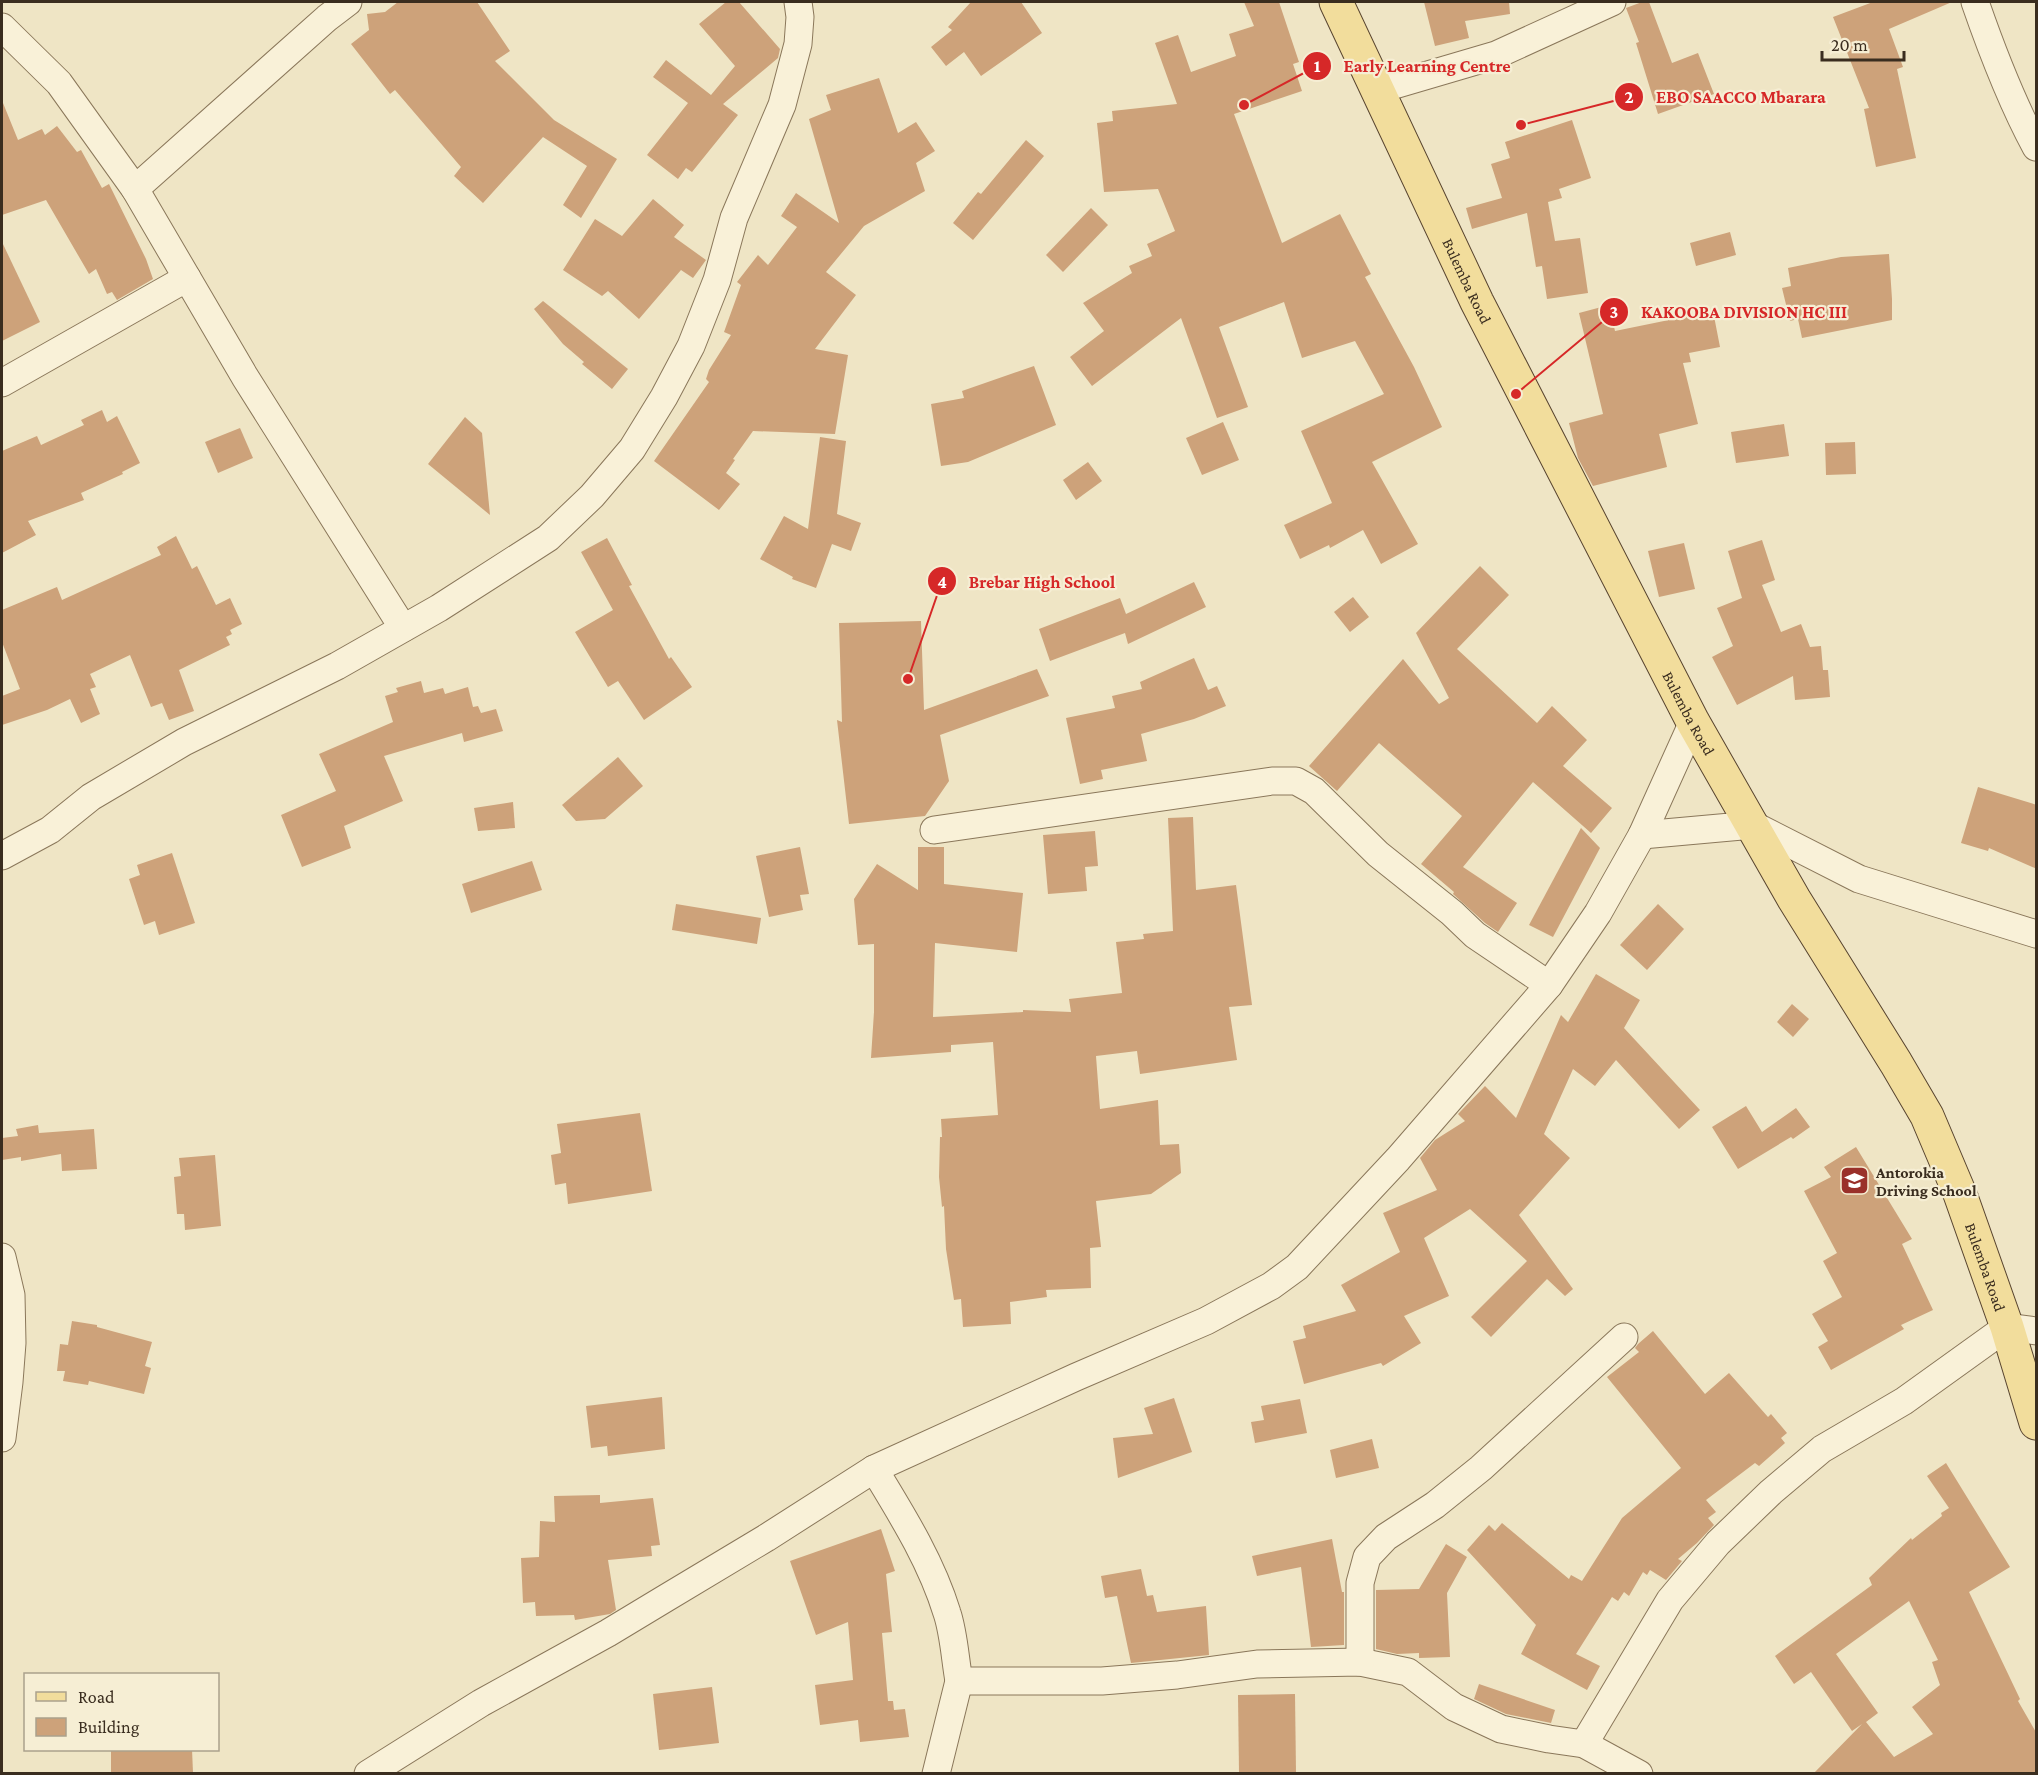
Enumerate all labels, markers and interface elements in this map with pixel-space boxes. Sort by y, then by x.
scale bar [1822,24,1904,62]
text: 20 m [1831,35,1868,55]
callout: Early Learning Centre [1302,48,1523,84]
text: 1 [1314,56,1321,76]
text: Early Learning Centre [1343,56,1511,76]
callout: EBO SAACCO Mbarara [1614,79,1838,115]
text: 2 [1624,87,1634,107]
text: EBO SAACCO Mbarara [1656,87,1826,107]
street label: Bulemba Road [1440,235,1495,327]
callout: KAKOOBA DIVISION HC III [1599,294,1859,330]
text: 3 [1610,302,1618,322]
text: KAKOOBA DIVISION HC III [1641,302,1847,322]
callout: Brebar High School [927,563,1127,599]
text: 4 [937,572,947,592]
text: Brebar High School [969,572,1115,592]
street label: Bulemba Road [1660,668,1719,758]
place label: Antorokia Driving School [1875,1164,1977,1199]
school or university icon: Antorokia Driving School [1839,1165,1871,1197]
street label: Bulemba Road [1962,1220,2009,1314]
legend [24,1673,219,1751]
text: Road [78,1687,115,1707]
text: Building [78,1717,140,1737]

